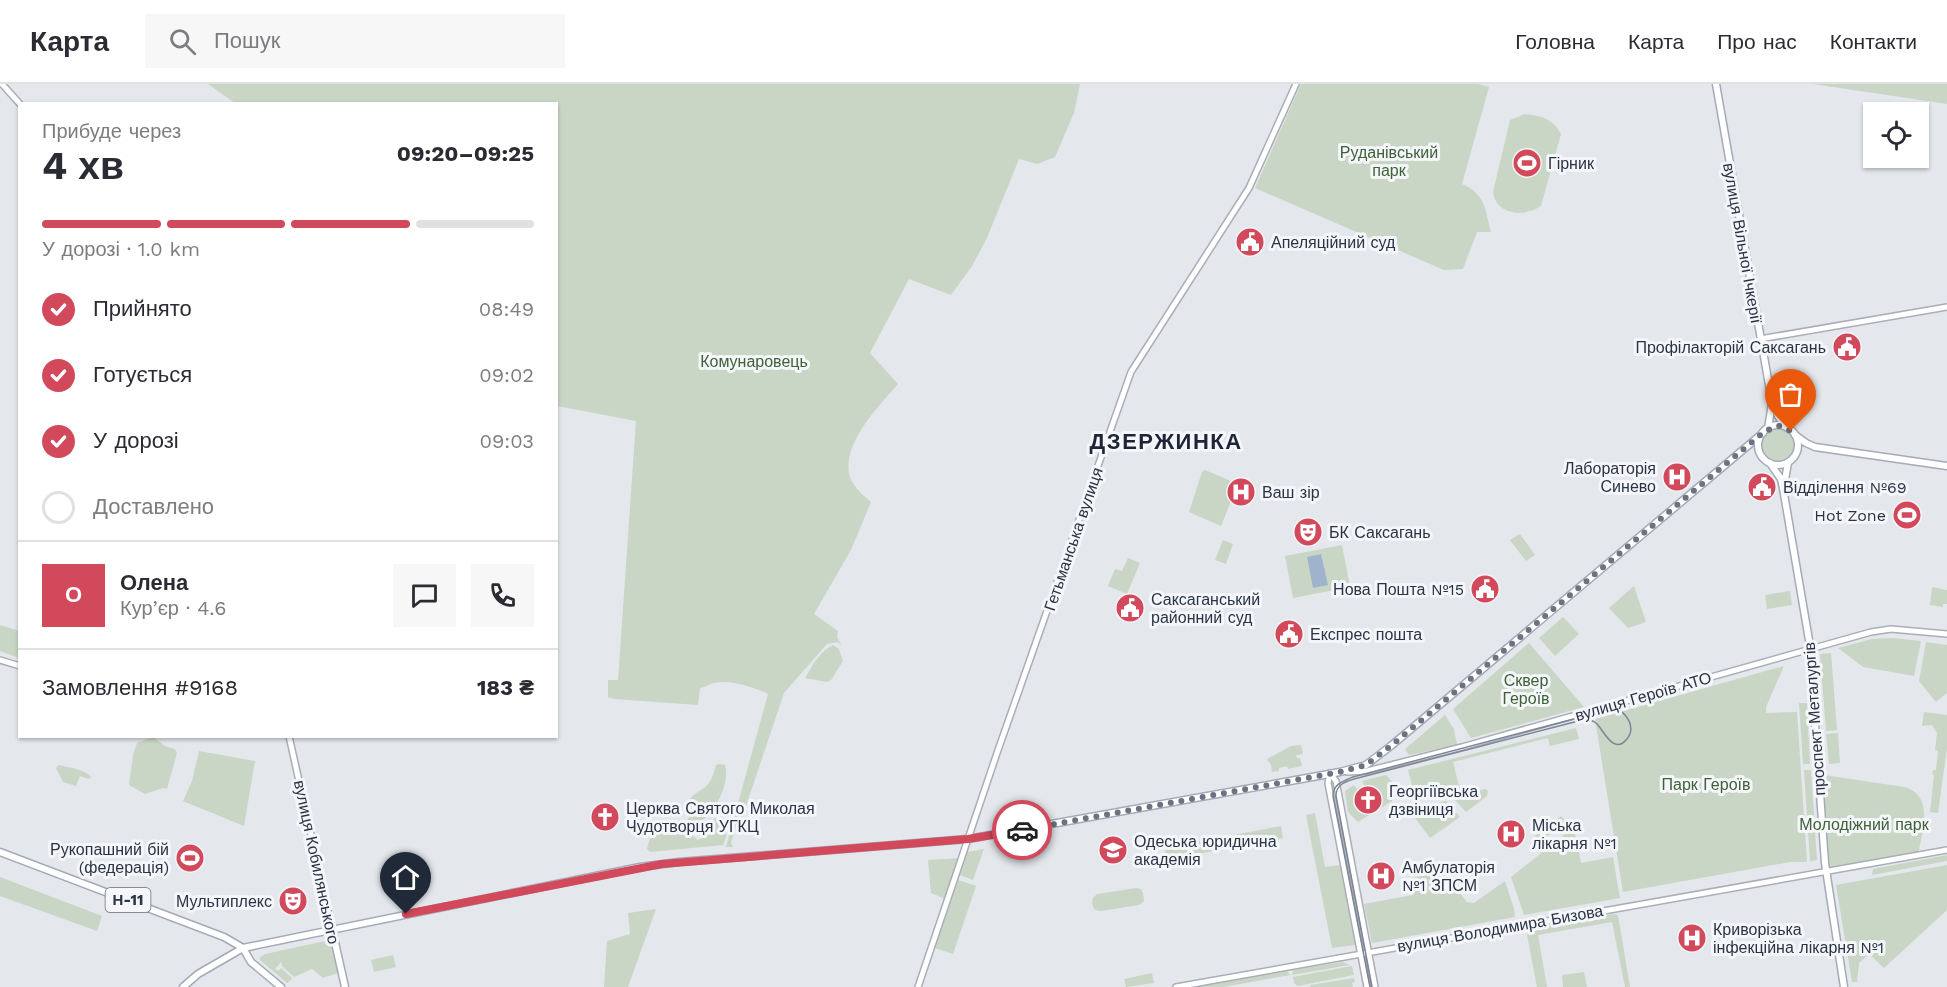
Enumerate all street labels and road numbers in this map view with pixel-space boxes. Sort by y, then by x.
street label: вулиця Вільної Ічкерії [1719,161,1766,325]
street label: Гетьманська вулиця [1040,465,1107,613]
street label: проспект Металургів [1800,642,1829,796]
street label: вулиця Героїв АТО [1573,668,1714,725]
street label: вулиця Кобилянського [290,778,343,946]
road number: Н-11 [106,888,150,912]
street label: вулиця Володимира Бизова [1396,901,1605,956]

